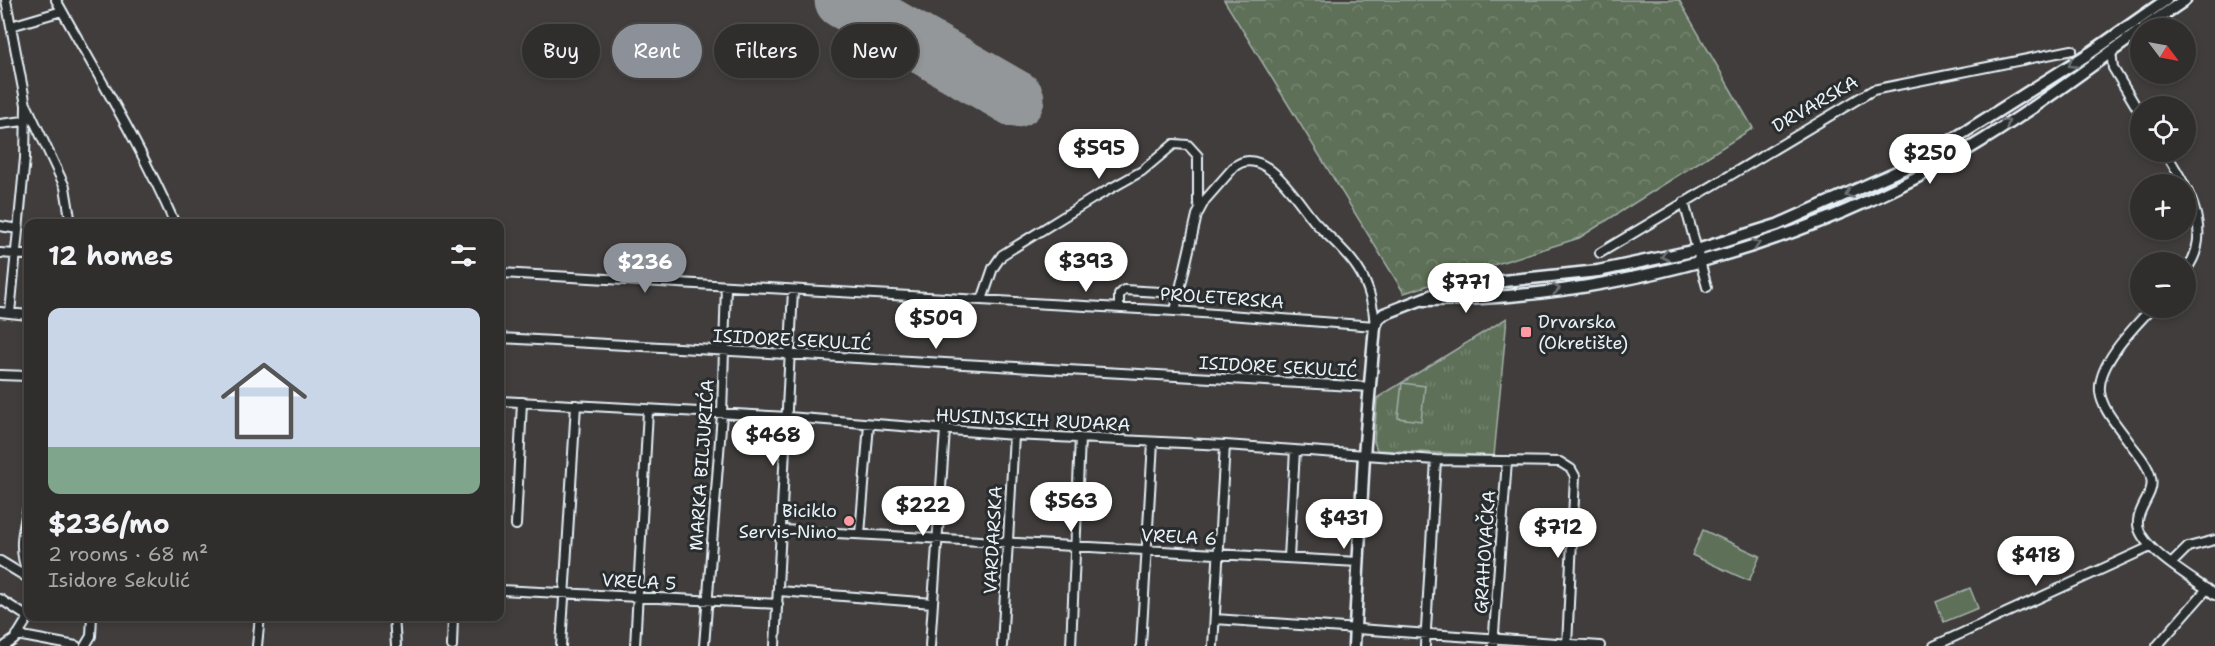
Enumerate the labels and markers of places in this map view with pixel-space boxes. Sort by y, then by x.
pin: $595 [1063,129,1135,180]
pin: $250 [1894,134,1966,185]
pin: $393 [1050,242,1122,293]
pin: $236 [609,243,681,294]
pin: $771 [1430,263,1502,314]
pin: $509 [900,299,972,350]
place label: Drvarska (Okretište) [1538,310,1628,355]
marker: Drvarska (Okretište) [1519,325,1533,339]
pin: $468 [737,416,809,467]
pin: $563 [1035,482,1107,533]
pin: $222 [887,486,959,537]
place label: Biciklo Servis-Nino [739,499,837,544]
pin: $431 [1308,499,1380,550]
pin: $712 [1522,508,1594,559]
marker: Biciklo Servis-Nino [842,514,856,528]
pin: $418 [2000,536,2072,587]

